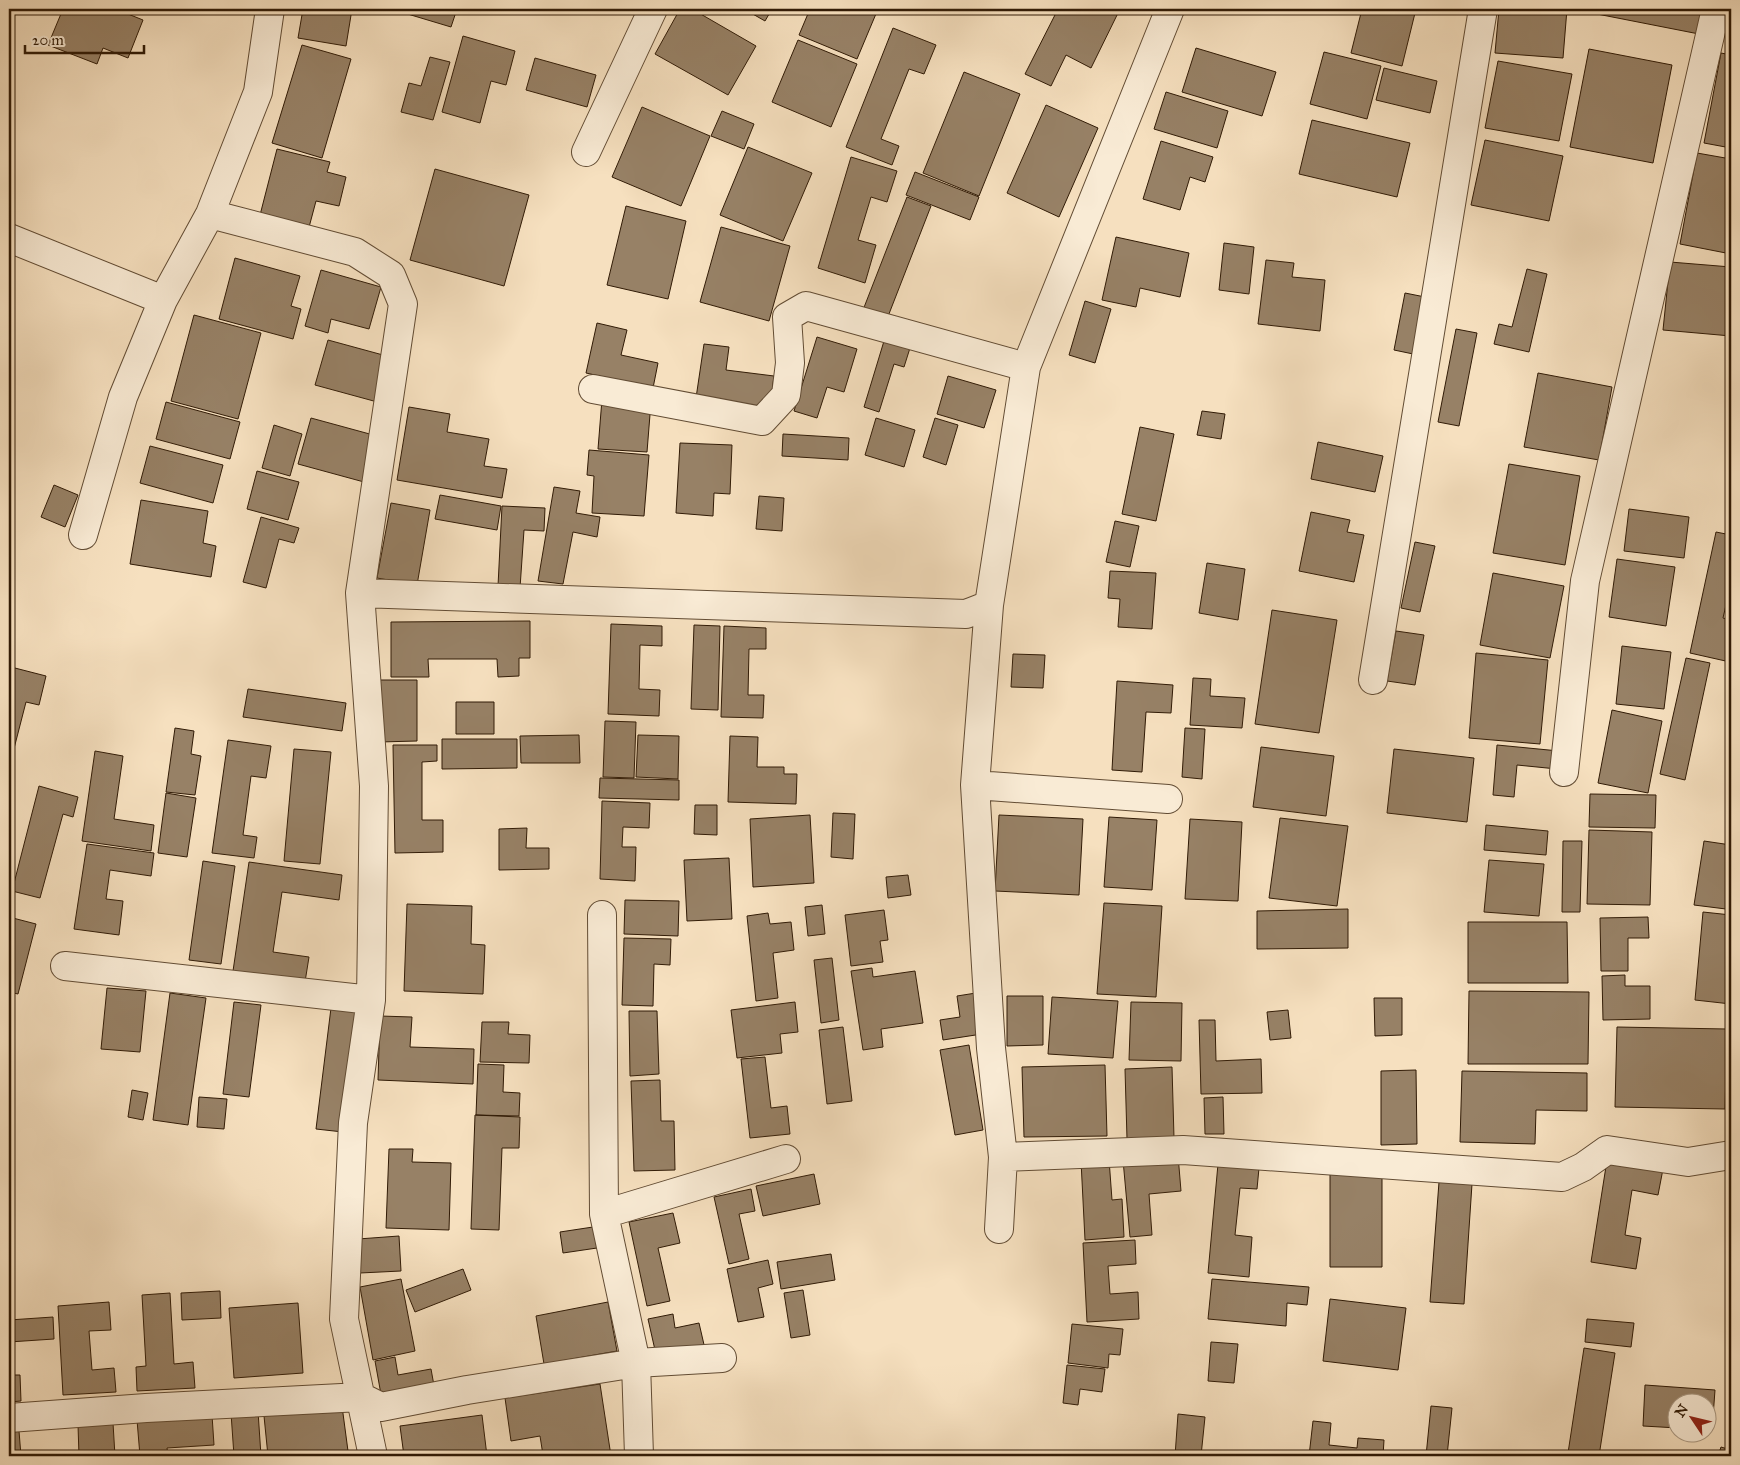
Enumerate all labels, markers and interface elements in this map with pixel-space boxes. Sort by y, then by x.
scale bar [25,22,144,54]
text: 20 m [32,31,64,49]
north arrow [1668,1392,1718,1442]
text: N [1671,1401,1692,1421]

